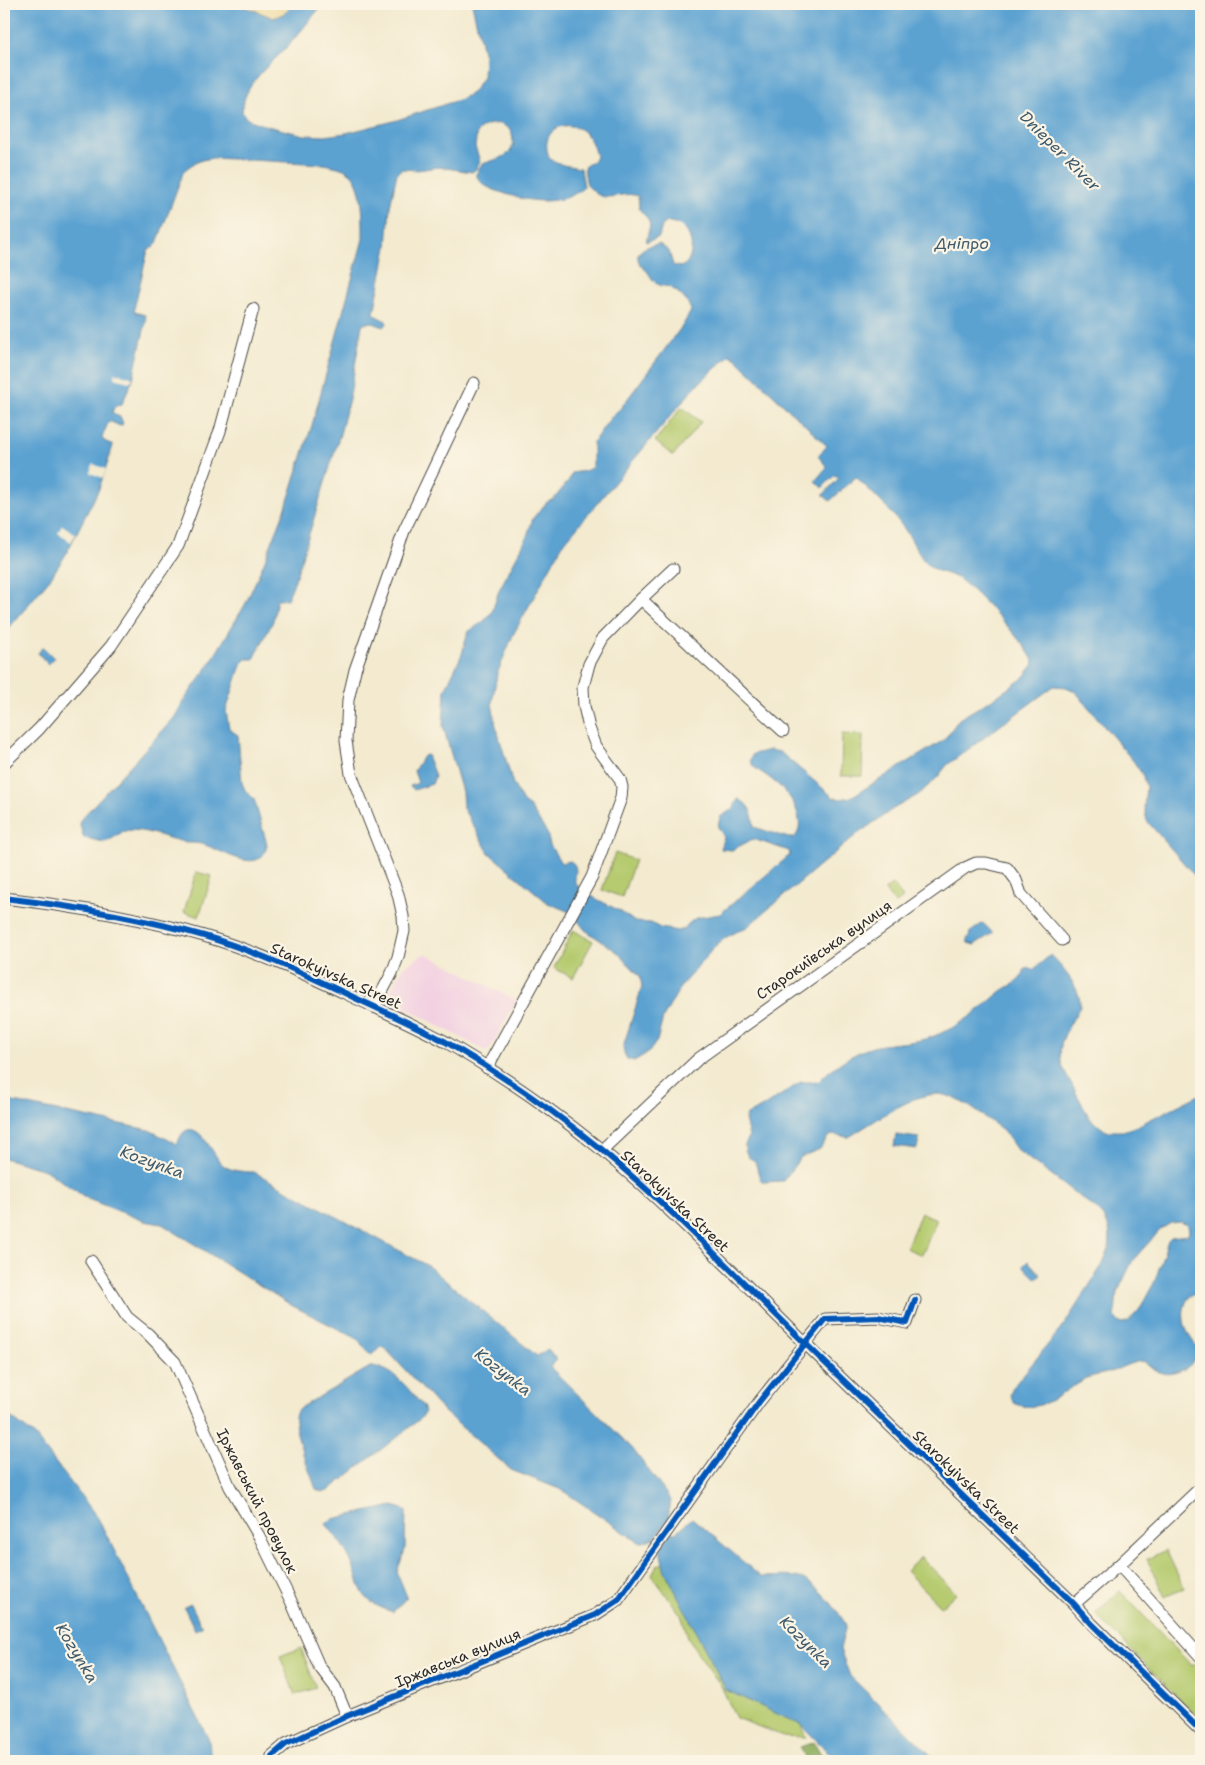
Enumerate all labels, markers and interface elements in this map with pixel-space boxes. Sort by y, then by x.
water label: Dnieper River [1015,106,1105,196]
water label: Дніпро [934,233,989,254]
street label: Старокиївська вулиця [752,896,896,1004]
street label: Starokyivska Street [267,938,405,1014]
water label: Kozynka [117,1141,187,1183]
street label: Starokyivska Street [616,1145,734,1257]
water label: Kozynka [470,1343,536,1401]
street label: Іржавський провулок [212,1425,302,1577]
street label: Starokyivska Street [908,1426,1024,1538]
water label: Kozynka [775,1611,837,1673]
water label: Kozynka [51,1619,103,1687]
street label: Іржавська вулиця [392,1624,524,1692]

